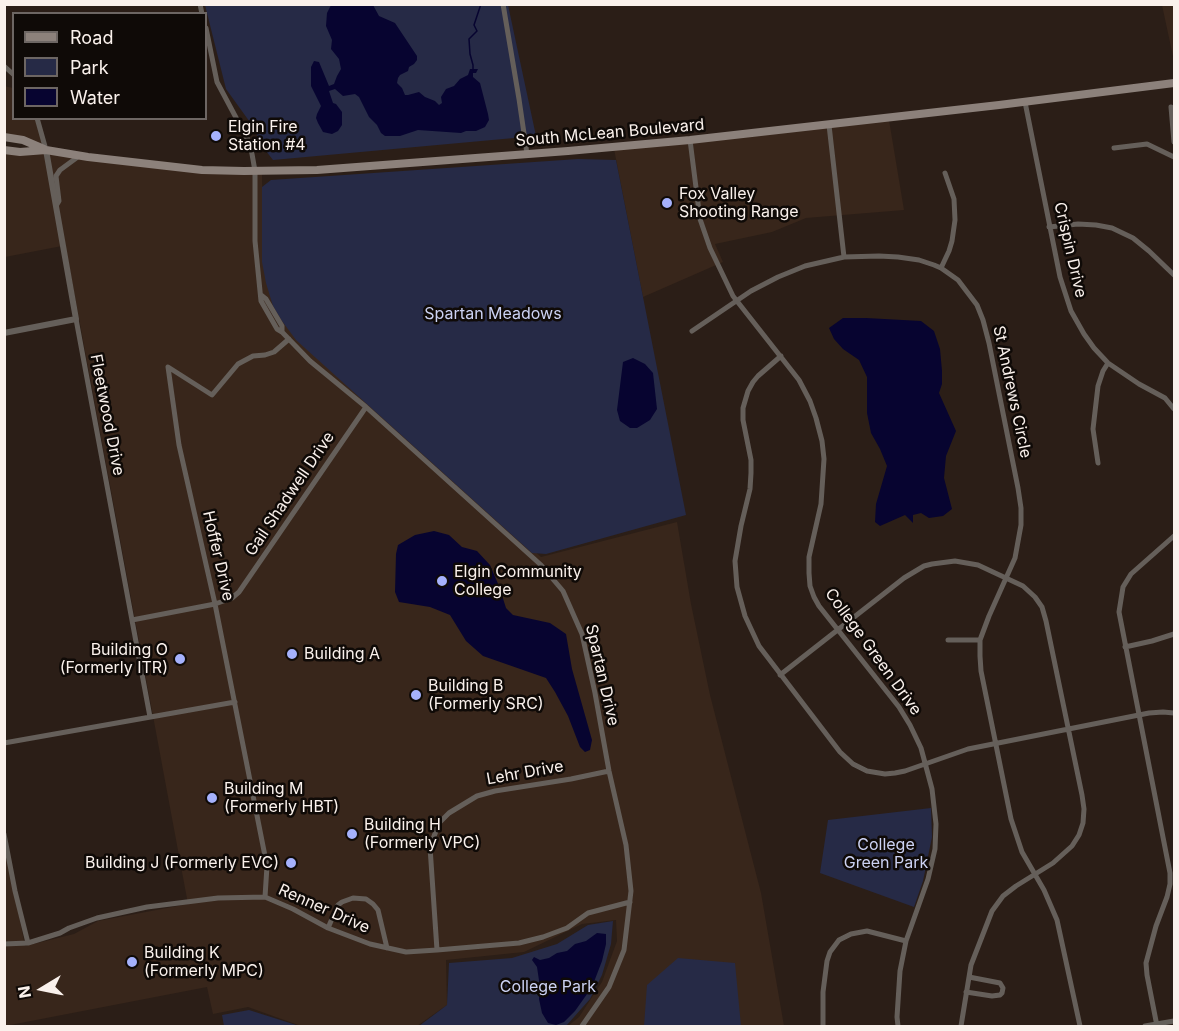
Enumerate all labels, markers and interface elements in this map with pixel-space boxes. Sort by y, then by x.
legend [12,12,207,120]
text: Road [70,27,113,48]
text: Park [70,57,109,78]
text: Water [70,87,120,108]
street label: South McLean Boulevard [515,115,705,151]
place label: Elgin Fire Station #4 [228,117,306,155]
marker: Elgin Fire Station #4 [209,129,223,143]
place label: Fox Valley Shooting Range [679,184,799,222]
marker: Fox Valley Shooting Range [660,196,674,210]
street label: Crispin Drive [1050,200,1090,300]
park label: Spartan Meadows [424,304,562,324]
street label: St Andrews Circle [989,324,1035,460]
street label: Fleetwood Drive [86,353,128,477]
street label: Gail Shadwell Drive [241,428,339,560]
street label: Hoffer Drive [198,509,238,603]
place label: Elgin Community College [454,562,582,600]
marker: Elgin Community College [435,574,449,588]
street label: College Green Drive [821,585,925,719]
street label: Spartan Drive [581,622,623,728]
place label: Building O (Formerly ITR) [60,640,168,678]
place label: Building A [304,644,380,664]
marker: Building A [285,647,299,661]
marker: Building O (Formerly ITR) [173,652,187,666]
place label: Building B (Formerly SRC) [428,676,544,714]
marker: Building B (Formerly SRC) [409,688,423,702]
street label: Lehr Drive [485,757,565,789]
place label: Building M (Formerly HBT) [224,779,339,817]
marker: Building M (Formerly HBT) [205,791,219,805]
place label: Building H (Formerly VPC) [364,815,480,853]
marker: Building H (Formerly VPC) [345,827,359,841]
park label: College Green Park [844,835,928,873]
place label: Building J (Formerly EVC) [85,853,279,873]
marker: Building J (Formerly EVC) [284,856,298,870]
street label: Renner Drive [275,880,373,938]
place label: Building K (Formerly MPC) [144,943,264,981]
marker: Building K (Formerly MPC) [125,955,139,969]
north arrow [12,959,72,1019]
park label: College Park [500,977,596,997]
text: N [13,984,35,1000]

